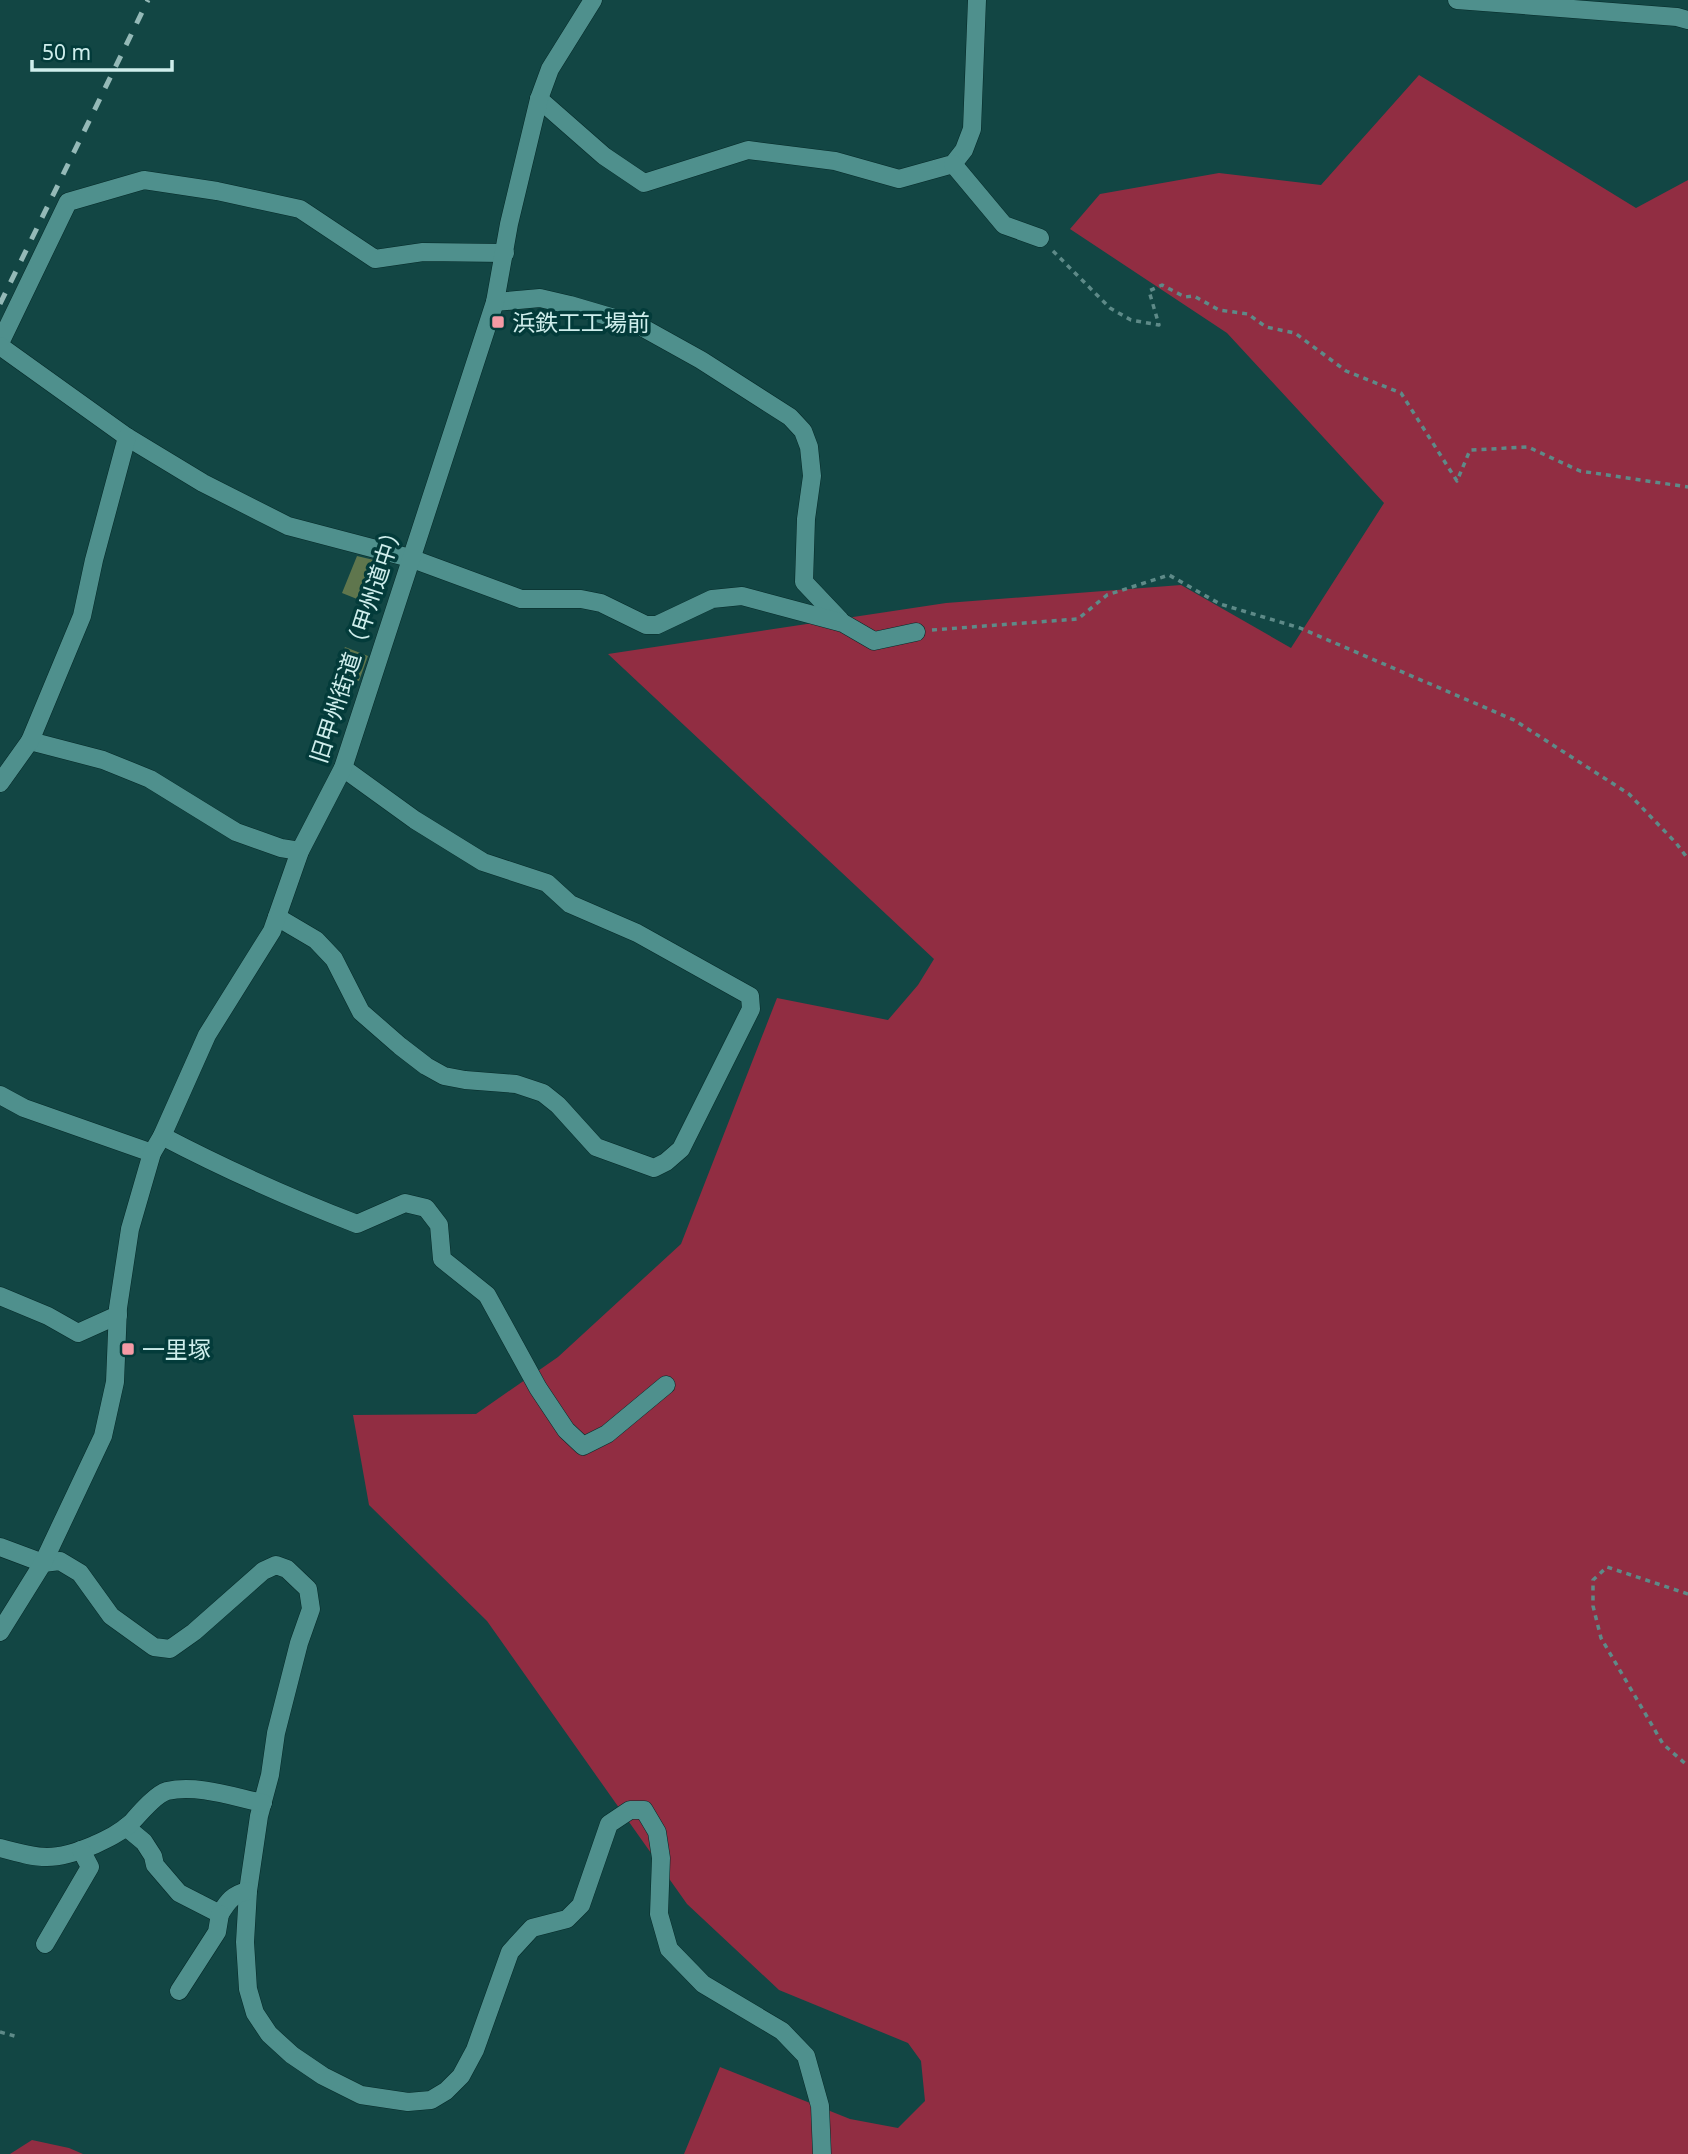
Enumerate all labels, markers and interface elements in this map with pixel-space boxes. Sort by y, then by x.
scale bar [32,28,172,72]
text: 50 m [42,38,91,66]
place label: 浜鉄工工場前 [512,306,650,338]
marker: 浜鉄工工場前 [490,314,506,330]
street label: 旧甲州街道（甲州道中） [302,517,410,767]
place label: 一里塚 [142,1333,211,1365]
marker: 一里塚 [120,1341,136,1357]

